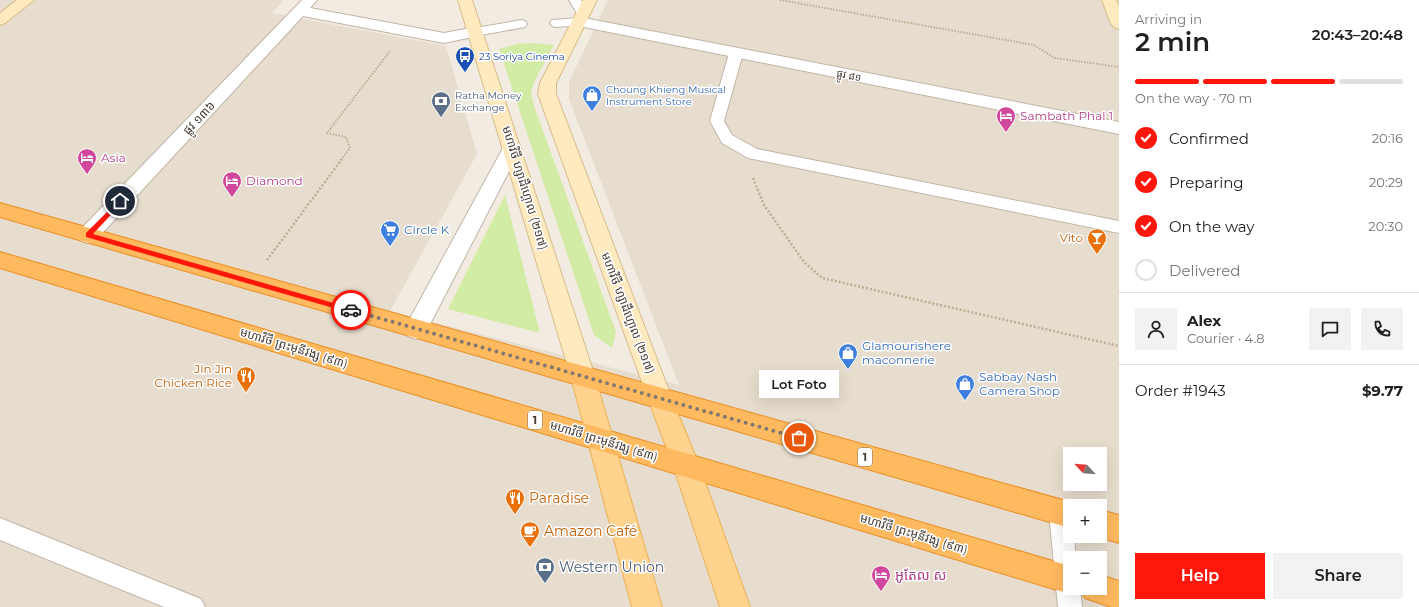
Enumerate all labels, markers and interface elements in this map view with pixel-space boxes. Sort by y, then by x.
text: Arriving in [1135,11,1202,27]
text: 20:43–20:48 [1312,25,1403,44]
text: 2 min [1135,26,1210,58]
bus stop icon: 23 Soriya Cinema [454,45,476,73]
place label: 23 Soriya Cinema [479,50,565,63]
street label: ផ្លូវ ៨១ [835,67,862,87]
place label: Choung Khieng Musical Instrument Store [606,83,726,108]
shop icon: Choung Khieng Musical Instrument Store [581,84,603,112]
place label: Ratha Money Exchange [455,89,522,114]
bank icon: Ratha Money Exchange [430,90,452,118]
text: On the way · 70 m [1135,90,1252,106]
street label: ផ្លូវ ១៣៦ [179,98,220,140]
hotel icon: Sambath Phal 1 [995,105,1017,133]
place label: Sambath Phal 1 [1020,108,1113,123]
street label: មហាវិថី ហ្សាដឺហ្គោល (២១៧) [499,124,552,252]
icon: check [1135,127,1157,149]
text: Confirmed [1169,129,1249,148]
text: 20:16 [1372,130,1403,146]
hotel icon: Asia [76,147,98,175]
place label: Asia [101,150,126,165]
hotel icon: Diamond [221,170,243,198]
icon: check [1135,171,1157,193]
place label: Diamond [246,173,303,188]
text: Preparing [1169,173,1244,192]
text: 20:29 [1369,174,1403,190]
pin [103,184,137,218]
icon: home [109,190,131,212]
icon: check [1135,215,1157,237]
text: On the way [1169,217,1254,236]
text: 20:30 [1368,218,1403,234]
supermarket icon: Circle K [379,219,401,247]
place label: Circle K [404,222,450,237]
bar icon: Vito [1086,227,1108,255]
place label: Vito [1060,230,1083,245]
street label: មហាវិថី ហ្សាដឹហ្គោល (២១៧) [598,250,659,376]
text: Delivered [1169,261,1241,280]
courier [331,290,371,330]
icon: car [340,299,362,321]
button: person [1135,308,1177,350]
button: chat [1309,308,1351,350]
button: phone [1361,308,1403,350]
text: Alex [1187,311,1221,330]
street label: មហាវិថី ព្រះមុនីវង្ស (៩៣) [238,324,350,371]
text: Courier · 4.8 [1187,330,1265,346]
place label: Glamourishere maconnerie [862,338,951,367]
shop icon: Glamourishere maconnerie [837,342,859,370]
place label: Jin Jin Chicken Rice [154,361,232,390]
restaurant icon: Jin Jin Chicken Rice [235,365,257,393]
place label: Sabbay Nash Camera Shop [979,369,1060,398]
callout: Lot Foto [759,370,839,398]
shop icon: Sabbay Nash Camera Shop [954,373,976,401]
text: Lot Foto [771,376,827,392]
text: Order #1943 [1135,381,1226,400]
text: $9.77 [1362,381,1403,400]
road number: 1 [528,411,542,429]
street label: មហាវិថី ព្រះមុនីវង្ស (៩៣) [548,417,660,464]
pin [782,421,816,455]
icon: bag [788,427,810,449]
north arrow [1063,447,1107,491]
map controls [1063,447,1107,595]
road number: 1 [858,448,872,466]
restaurant icon: Paradise [504,487,526,515]
place label: Paradise [529,489,589,507]
button: + [1063,499,1107,543]
street label: មហាវិថី ព្រះមុនីវង្ស (៩៣) [858,510,970,557]
cafe icon: Amazon Café [519,520,541,548]
place label: Amazon Café [544,522,637,540]
button: − [1063,551,1107,595]
button: Help [1135,553,1265,599]
button: Share [1273,553,1403,599]
bank icon: Western Union [534,556,556,584]
place label: Western Union [559,558,664,576]
hotel icon: អូតែល ស [870,564,892,592]
place label: អូតែល ស [895,566,946,584]

